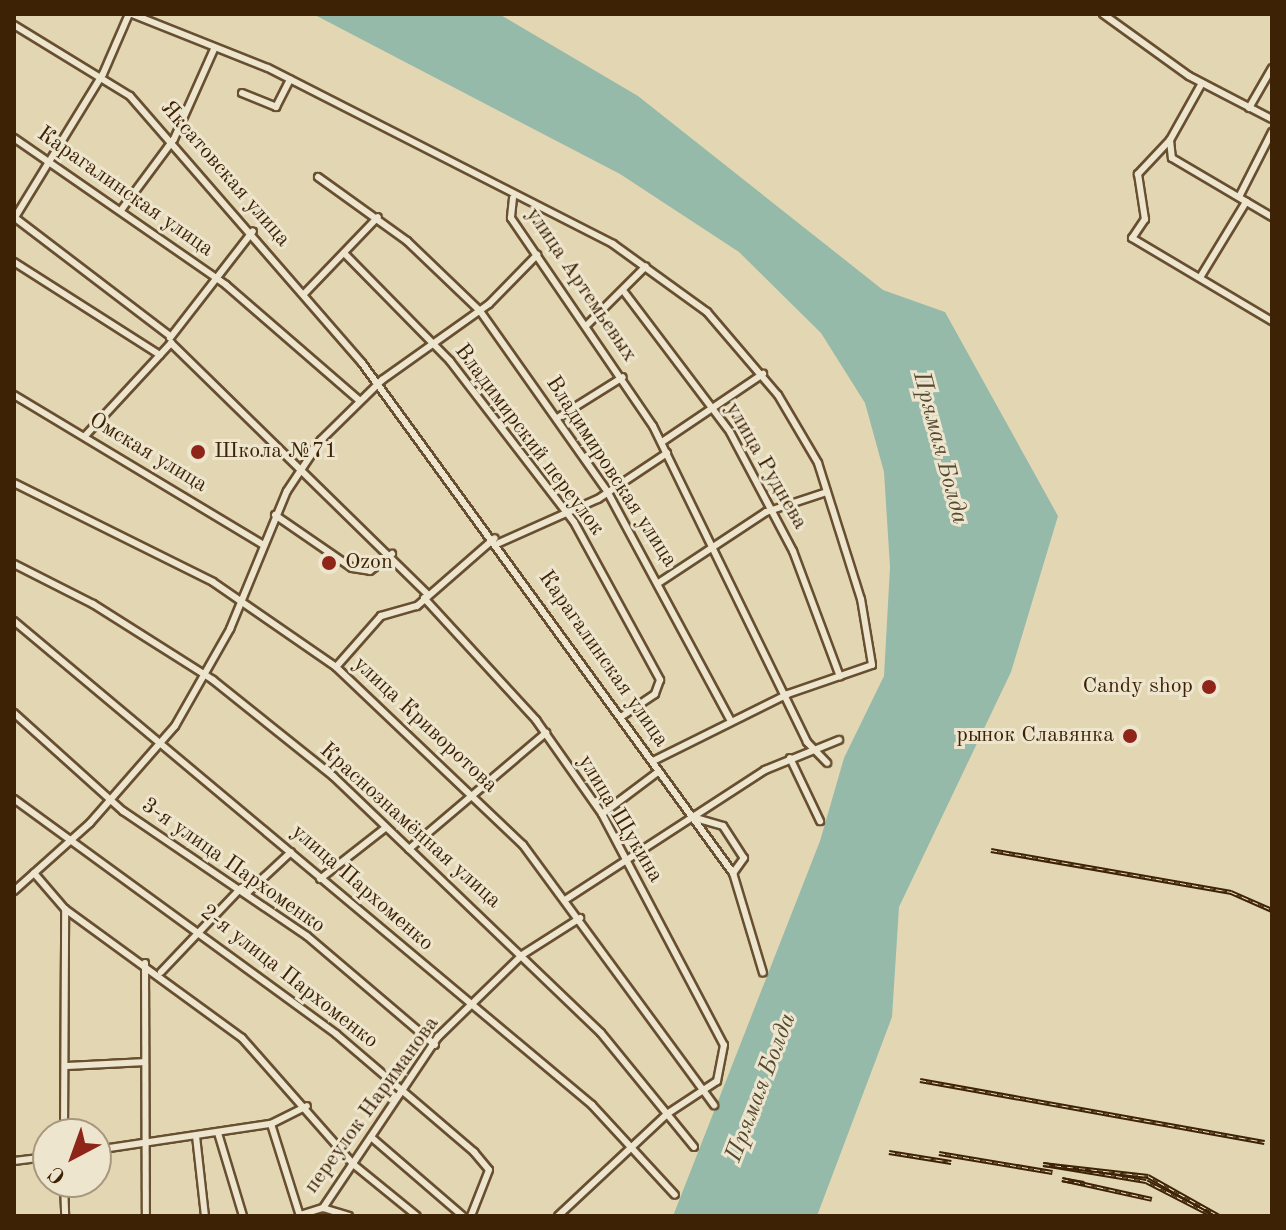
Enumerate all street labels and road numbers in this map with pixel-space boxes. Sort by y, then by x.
street label: Яксатовская улица [154,95,296,253]
street label: Карагалинская улица [32,121,218,263]
street label: улица Артемьевых [520,203,642,367]
street label: Владимирский переулок [448,339,610,541]
street label: Владимировская улица [539,372,683,572]
street label: улица Руднева [719,398,813,534]
street label: Омская улица [84,407,212,499]
street label: Карагалинская улица [532,566,674,752]
street label: улица Криворотова [347,651,503,799]
street label: Краснознамённая улица [314,738,506,914]
street label: улица Щукина [571,750,669,888]
street label: 3-я улица Пархоменко [136,792,330,940]
street label: улица Пархоменко [285,819,439,957]
street label: 2-я улица Пархоменко [195,899,383,1055]
street label: переулок Нариманова [299,1011,445,1199]

